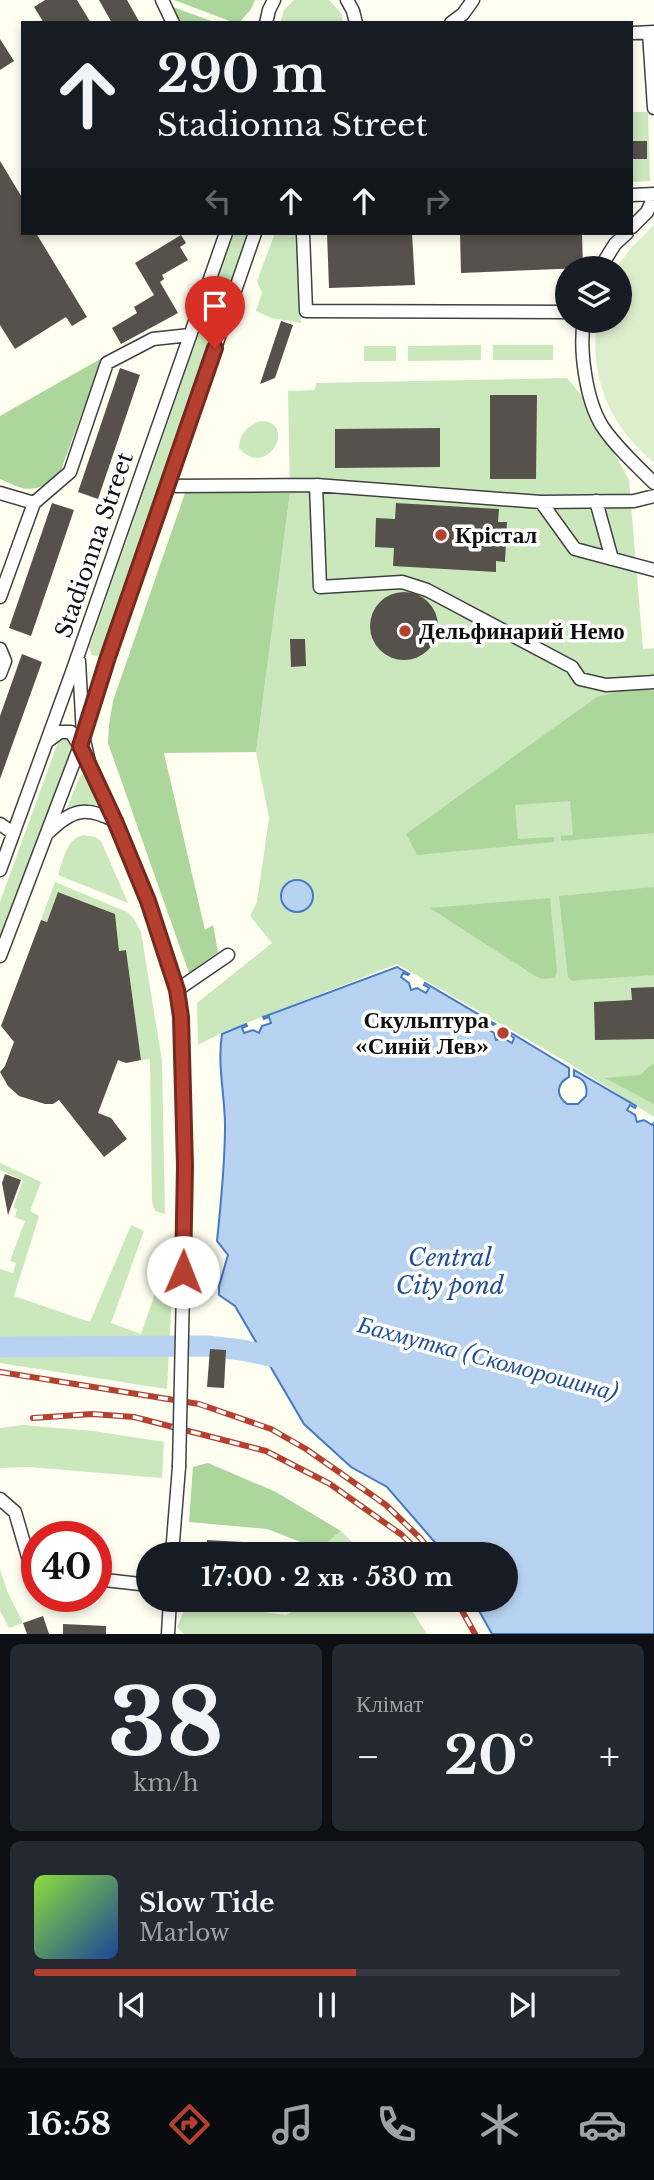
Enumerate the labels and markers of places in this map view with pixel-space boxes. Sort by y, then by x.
pin [185,276,245,348]
place label: Крістал [455,521,537,549]
marker: Крістал [433,527,449,543]
place label: Дельфинарий Немо [419,617,625,645]
marker: Дельфинарий Немо [397,623,413,639]
place label: Скульптура «Синій Лев» [355,1006,489,1060]
marker: Скульптура «Синій Лев» [495,1025,511,1041]

